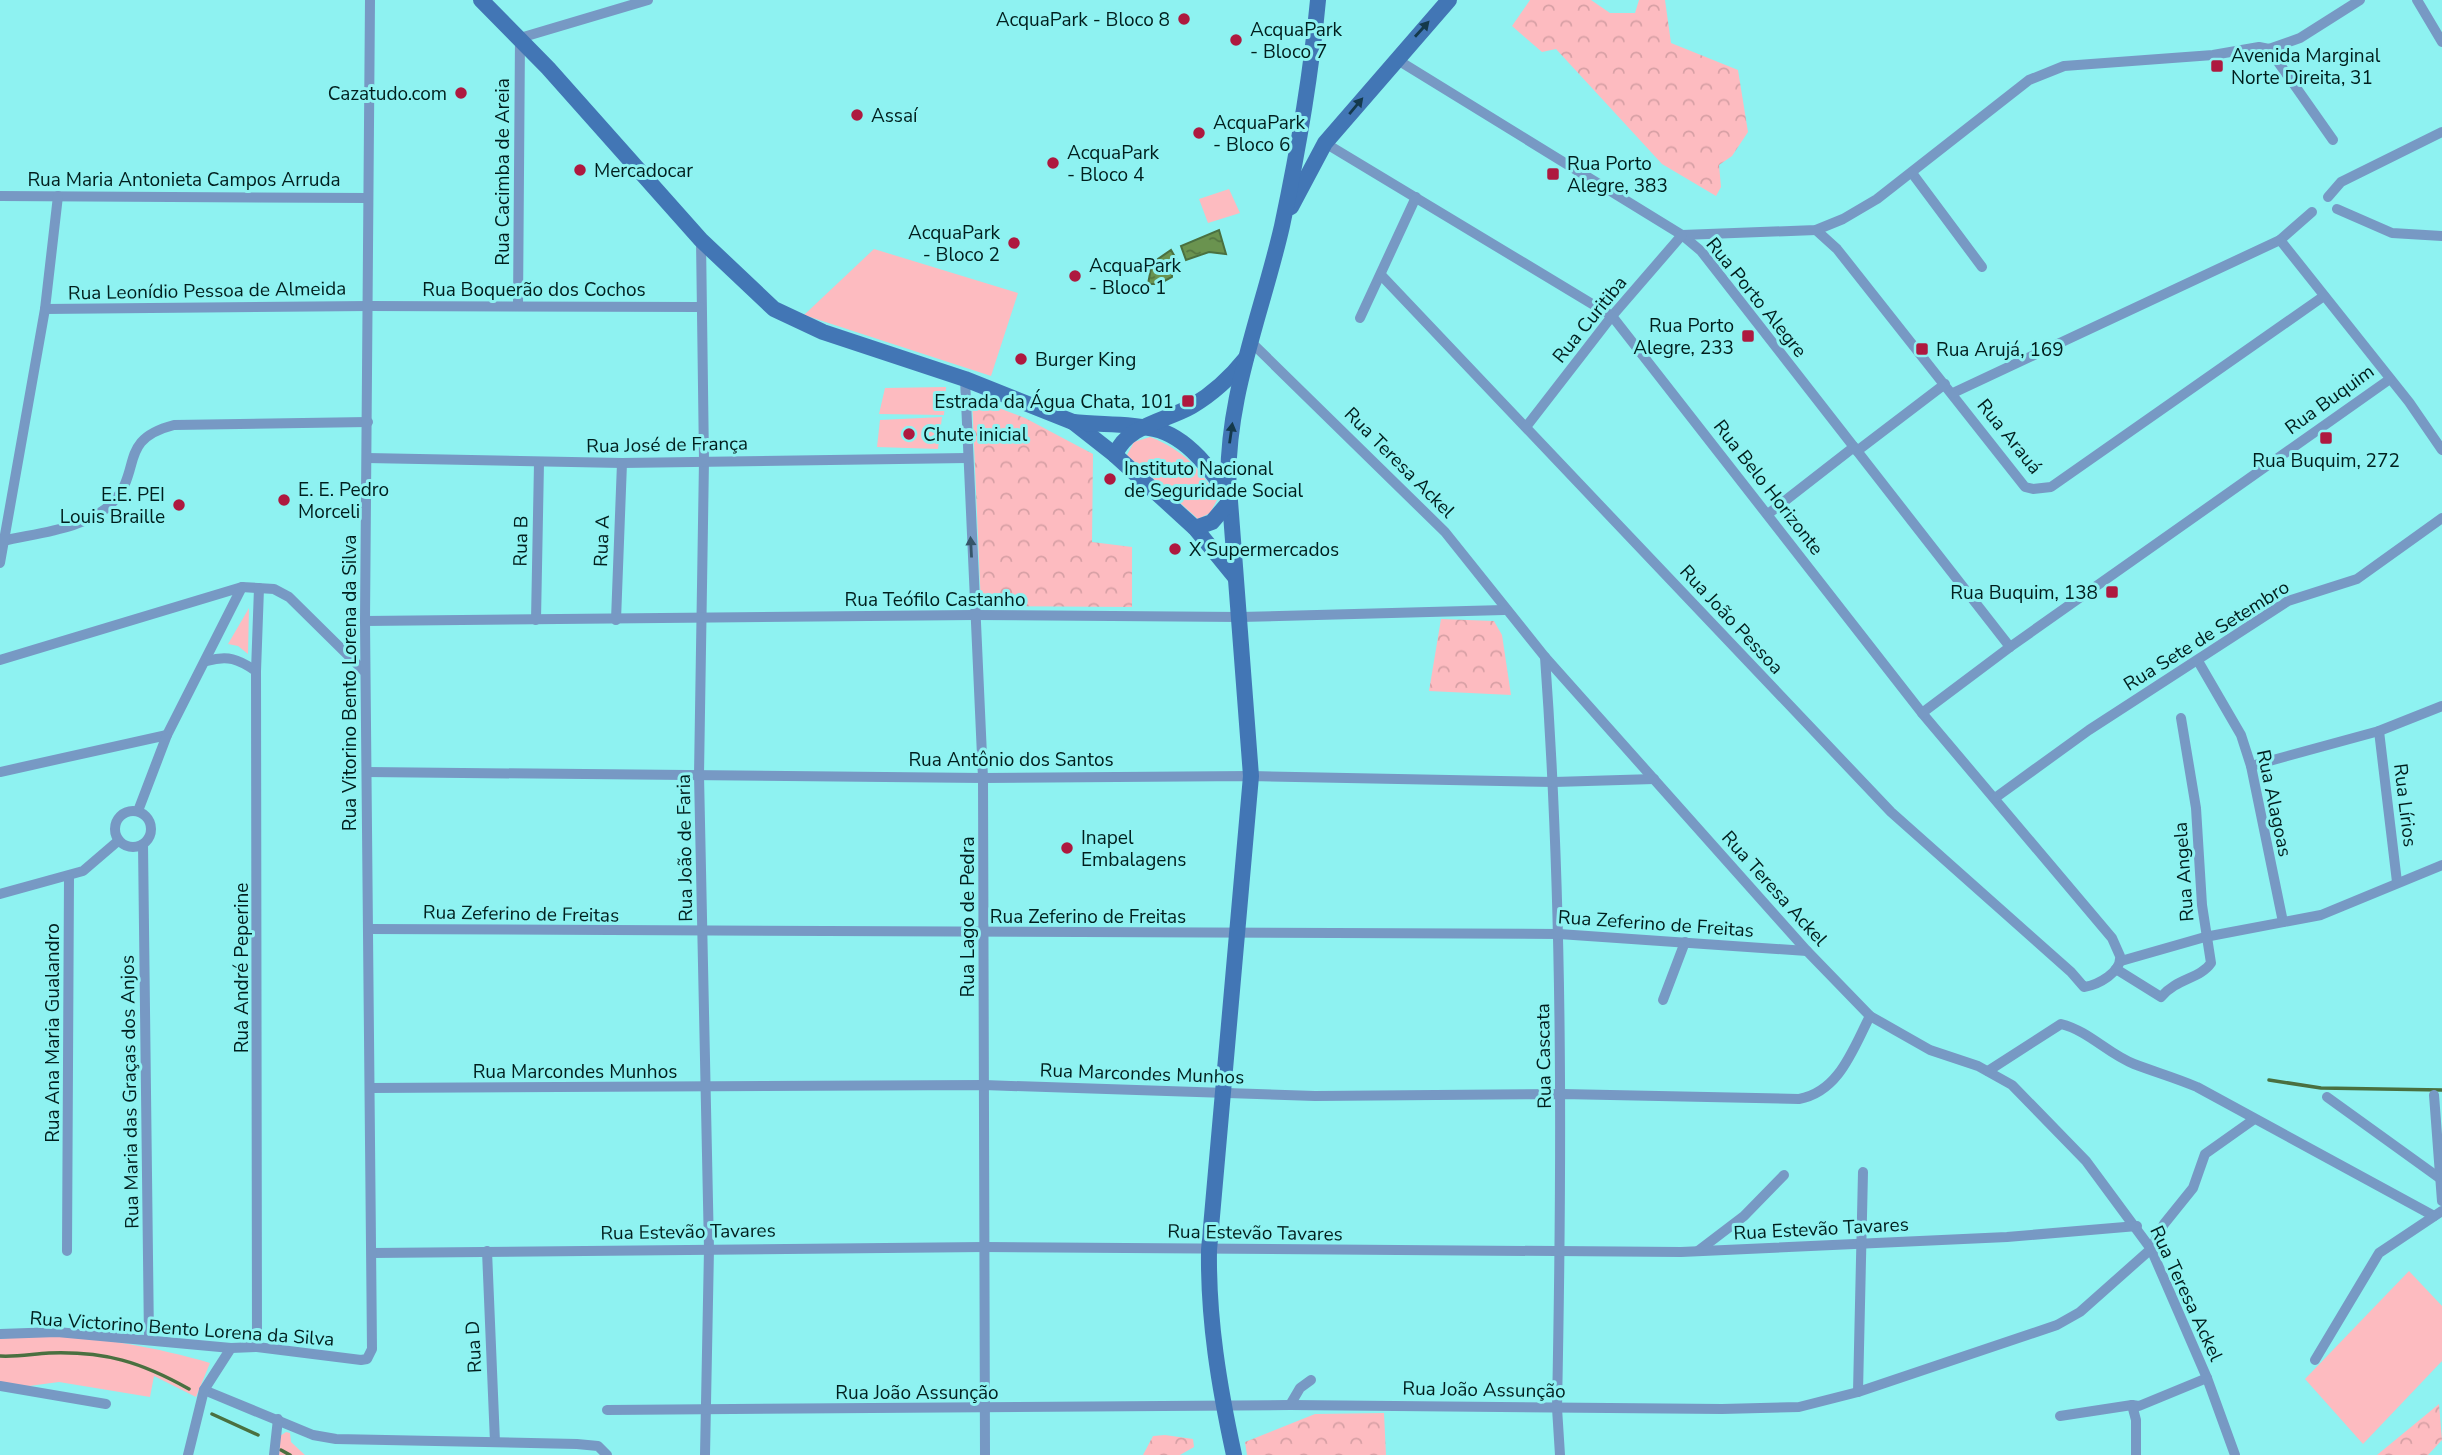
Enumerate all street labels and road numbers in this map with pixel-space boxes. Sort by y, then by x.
street label: Rua Cacimba de Areia [490,78,516,266]
street label: Rua Maria Antonieta Campos Arruda [27,167,341,193]
street label: Rua Porto Alegre [1700,232,1813,363]
street label: Rua Curitiba [1547,271,1633,369]
street label: Rua Leonídio Pessoa de Almeida [68,276,346,306]
street label: Rua Boquerão dos Cochos [422,277,646,303]
street label: Rua Buquim [2280,359,2379,441]
street label: Rua Arauá [1971,394,2048,480]
street label: Rua Teresa Ackel [1338,402,1461,524]
street label: Rua Belo Horizonte [1707,415,1829,561]
street label: Rua José de França [586,431,748,459]
street label: Rua A [588,514,616,568]
street label: Rua B [508,515,534,567]
street label: Rua Vitorino Bento Lorena da Silva [337,535,363,831]
street label: Rua João Pessoa [1674,559,1789,680]
street label: Rua Sete de Setembro [2119,574,2294,697]
street label: Rua Teófilo Castanho [845,587,1025,613]
street label: Rua Antônio dos Santos [908,747,1114,773]
street label: Rua Alagoas [2250,747,2298,859]
street label: Rua Lírios [2387,762,2423,848]
street label: Rua João de Faria [671,774,699,922]
street label: Rua Angela [2168,821,2200,923]
street label: Rua Teresa Ackel [1715,825,1833,952]
street label: Rua Lago de Pedra [955,837,981,997]
street label: Rua André Peperine [229,883,255,1053]
street label: Rua Zeferino de Freitas [423,899,619,929]
street label: Rua Zeferino de Freitas [990,904,1186,930]
street label: Rua Zeferino de Freitas [1557,904,1755,944]
street label: Rua Ana Maria Gualandro [40,923,66,1143]
street label: Rua Maria das Graças dos Anjos [115,955,145,1229]
street label: Rua Cascata [1530,1003,1558,1109]
street label: Rua Marcondes Munhos [1039,1057,1245,1091]
street label: Rua Marcondes Munhos [473,1059,677,1085]
street label: Rua Estevão Tavares [1733,1211,1909,1247]
street label: Rua Estevão Tavares [600,1217,776,1247]
street label: Rua Estevão Tavares [1167,1218,1343,1248]
street label: Rua Teresa Ackel [2143,1221,2229,1366]
street label: Rua Victorino Bento Lorena da Silva [29,1305,335,1353]
street label: Rua D [460,1320,488,1374]
street label: Rua João Assunção [1402,1376,1566,1404]
street label: Rua João Assunção [835,1380,999,1406]

